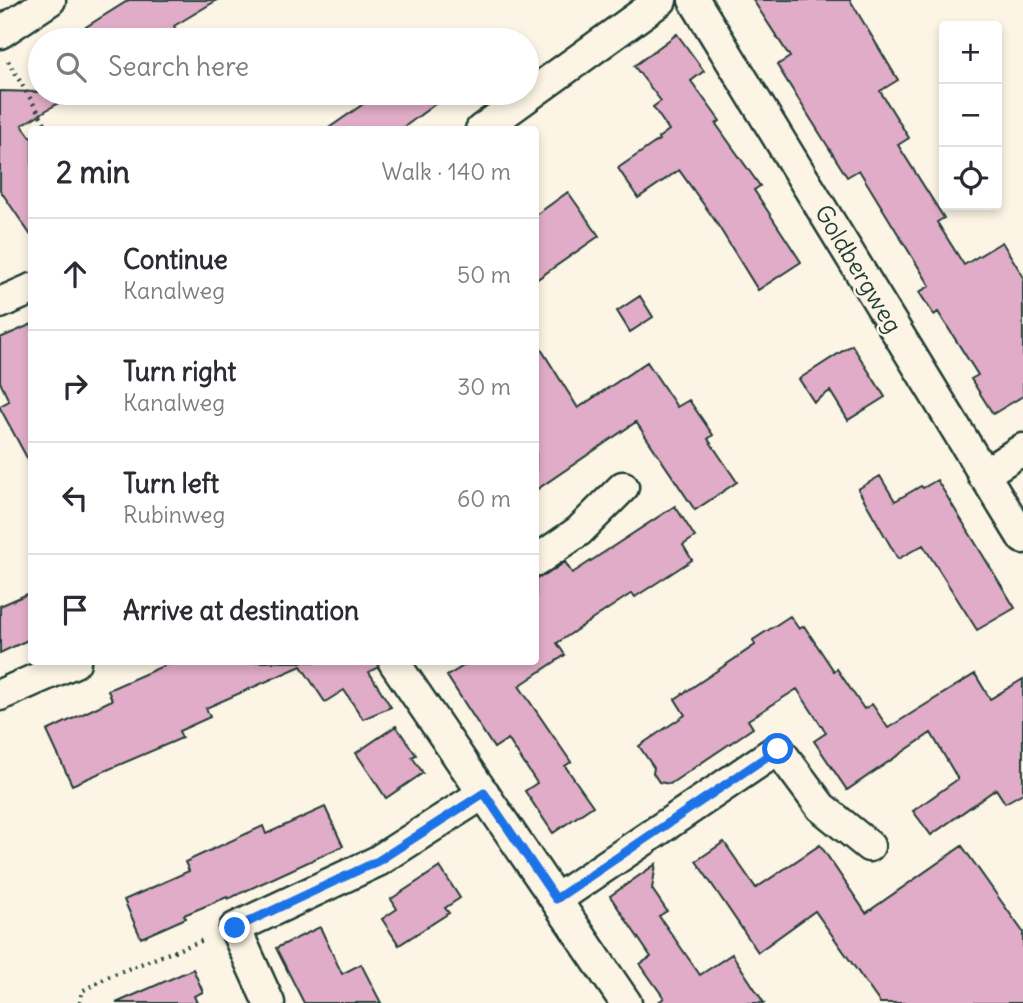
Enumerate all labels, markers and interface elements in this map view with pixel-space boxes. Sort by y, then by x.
map controls [939,21,1002,210]
button: + [939,21,1002,84]
search box [28,28,539,105]
icon: search [52,48,90,86]
text: Search here [108,50,249,83]
button: − [939,84,1002,147]
button: locate [939,147,1002,210]
text: 2 min [56,153,130,191]
text: Walk · 140 m [382,157,511,186]
street label: Goldbergweg [809,199,909,338]
text: Continue [123,243,228,276]
icon: ahead [56,255,94,293]
text: 50 m [457,260,511,289]
text: Kanalweg [123,276,225,305]
text: Turn right [123,355,236,388]
icon: right [56,367,94,405]
text: 30 m [457,372,511,401]
text: Kanalweg [123,388,225,417]
text: Turn left [123,467,219,500]
icon: left [56,479,94,517]
text: 60 m [457,484,511,513]
text: Rubinweg [123,500,225,529]
icon: arrive [56,591,94,629]
text: Arrive at destination [123,594,359,627]
route start [762,733,793,764]
route end [219,912,250,943]

